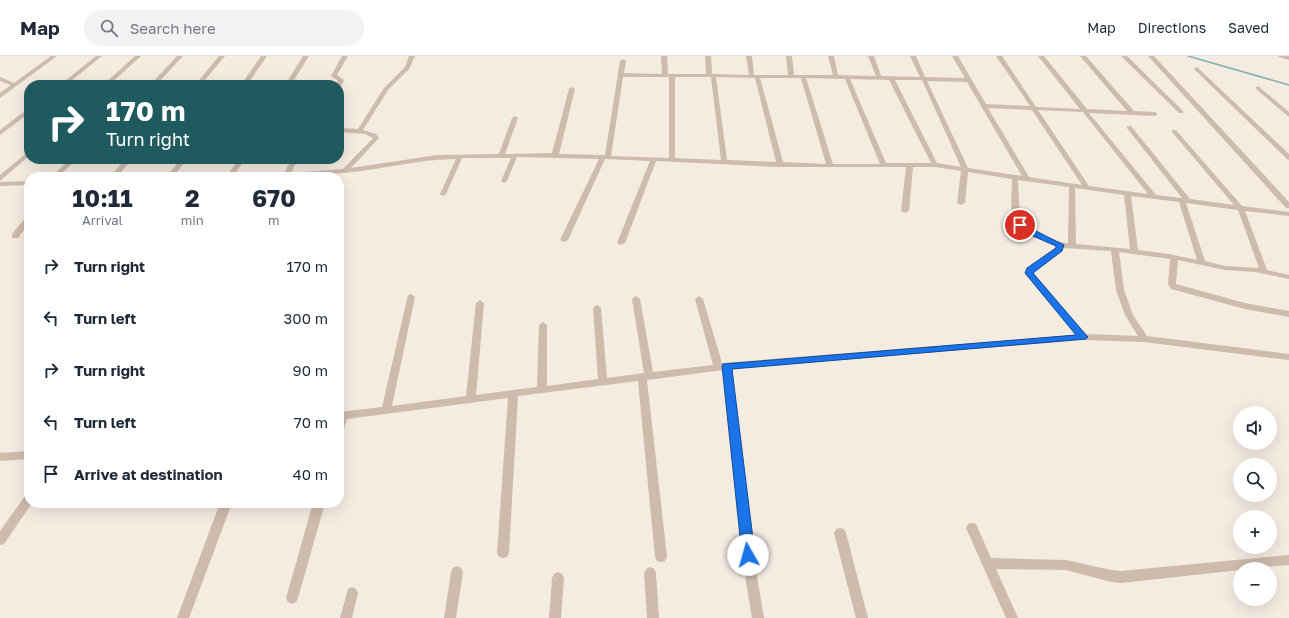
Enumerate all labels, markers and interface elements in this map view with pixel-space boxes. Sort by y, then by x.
search box [84,10,364,46]
text: Map [20,16,60,39]
icon: search [98,17,120,39]
text: Search here [130,19,216,37]
text: Map [1087,19,1116,36]
text: Directions [1138,19,1206,36]
text: Saved [1228,19,1269,36]
text: 170 m [106,94,185,127]
icon: right [40,96,92,148]
text: Turn right [106,128,190,150]
text: 10:11 [72,183,133,212]
text: 2 [185,183,200,212]
text: 670 [252,183,296,212]
pin [1003,208,1037,242]
text: Arrival [82,212,123,228]
text: min [181,212,204,228]
text: m [268,212,280,228]
icon: arrive [1009,214,1031,236]
icon: right [40,255,62,277]
text: Turn right [74,257,145,275]
text: 170 m [286,257,328,275]
icon: left [40,307,62,329]
text: Turn left [74,309,136,327]
text: 300 m [284,309,328,327]
icon: right [40,359,62,381]
text: Turn right [74,361,145,379]
text: 90 m [293,361,328,379]
map controls [1233,406,1277,606]
button: sound [1233,406,1277,450]
icon: left [40,411,62,433]
text: Turn left [74,413,136,431]
text: 70 m [294,413,328,431]
button: search [1233,458,1277,502]
icon: arrive [40,463,62,485]
text: Arrive at destination [74,465,223,483]
text: 40 m [293,465,328,483]
button: + [1233,510,1277,554]
position arrow [727,534,769,576]
button: − [1233,562,1277,606]

